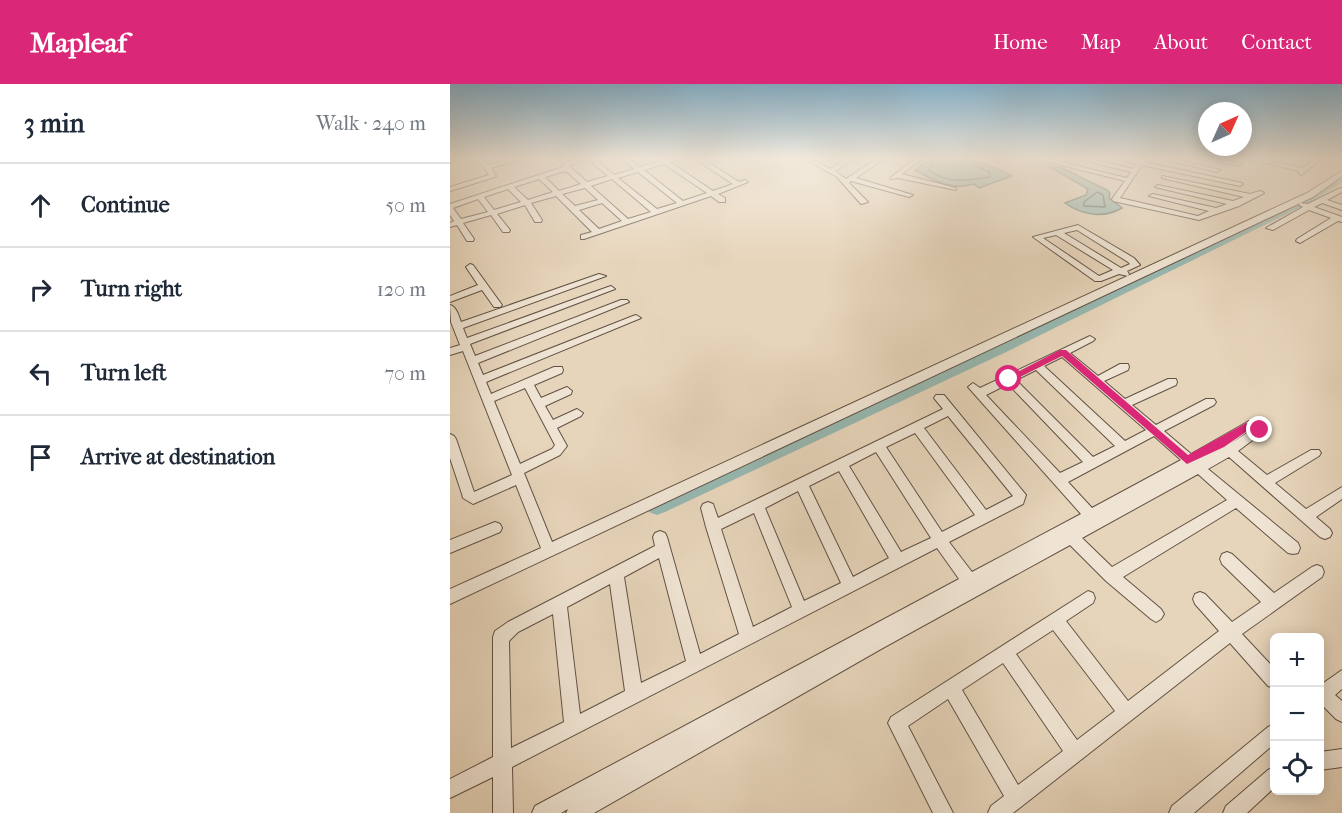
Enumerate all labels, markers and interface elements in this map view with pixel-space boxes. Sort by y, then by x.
text: Mapleaf [30,26,127,59]
text: Home [993,30,1048,54]
text: Map [1081,30,1121,54]
text: About [1154,30,1208,54]
text: Contact [1241,30,1312,54]
north arrow [1198,102,1252,156]
text: 3 min [24,108,85,139]
text: Walk · 240 m [316,112,426,135]
icon: ahead [24,189,57,222]
text: Continue [81,192,170,218]
text: 50 m [385,194,426,217]
icon: right [24,273,57,306]
text: Turn right [81,276,182,302]
text: 120 m [377,278,426,301]
icon: left [24,357,57,390]
text: Turn left [81,360,167,386]
text: 70 m [384,362,426,385]
route start [995,365,1021,391]
route end [1246,416,1272,442]
icon: arrive [24,441,57,474]
text: Arrive at destination [81,444,275,470]
map controls [1270,633,1324,795]
button: + [1270,633,1324,687]
button: − [1270,687,1324,741]
button: locate [1270,741,1324,795]

